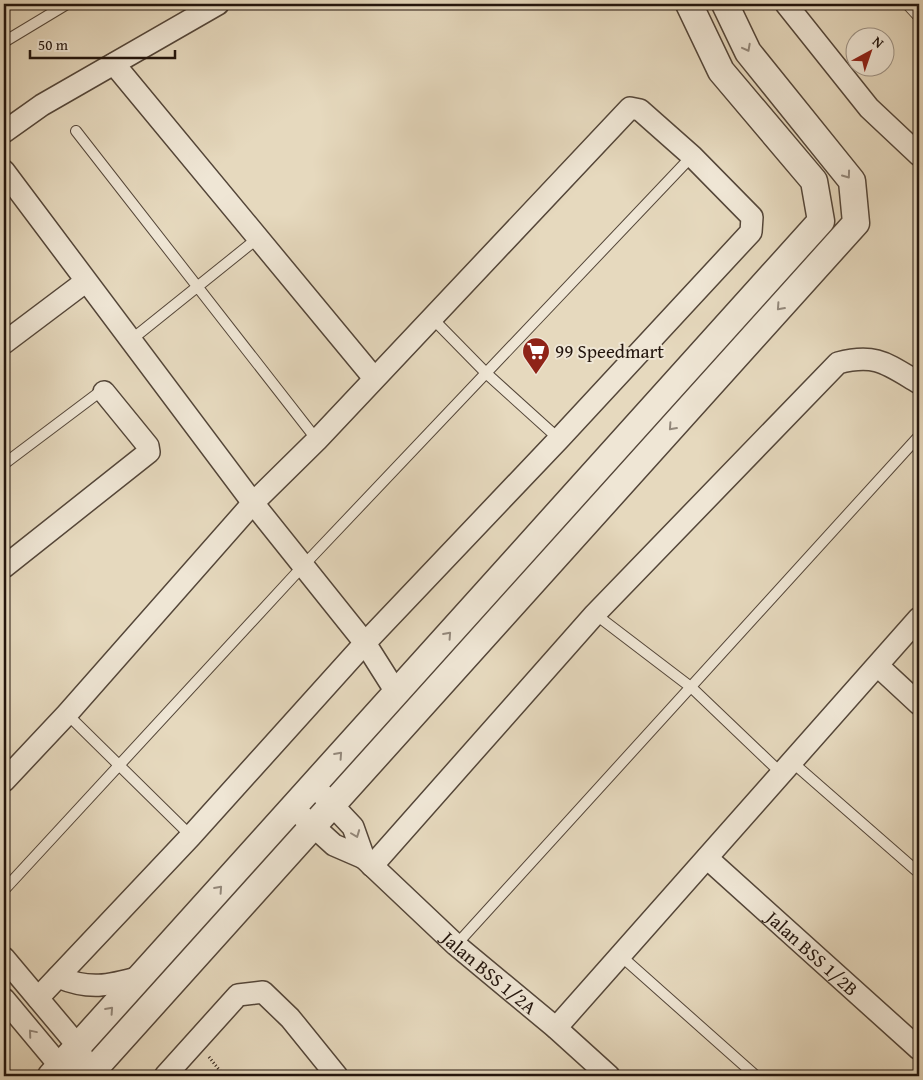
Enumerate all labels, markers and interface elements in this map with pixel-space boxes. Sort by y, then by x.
scale bar [30,28,175,60]
north arrow [846,28,896,78]
text: N [868,31,889,53]
text: 50 m [38,34,69,55]
one-way arrow [740,42,750,51]
one-way arrow [841,169,850,179]
one-way arrow [777,301,786,310]
supermarket icon: 99 Speedmart [521,336,551,375]
place label: 99 Speedmart [555,337,664,365]
one-way arrow [669,422,678,431]
one-way arrow [442,631,451,640]
one-way arrow [333,752,342,761]
one-way arrow [350,830,360,838]
one-way arrow [213,886,222,895]
street label: Jalan BSS 1/2B [759,903,865,1002]
street label: Jalan BSS 1/2A [434,923,544,1021]
one-way arrow [104,1007,113,1016]
one-way arrow [28,1029,37,1038]

